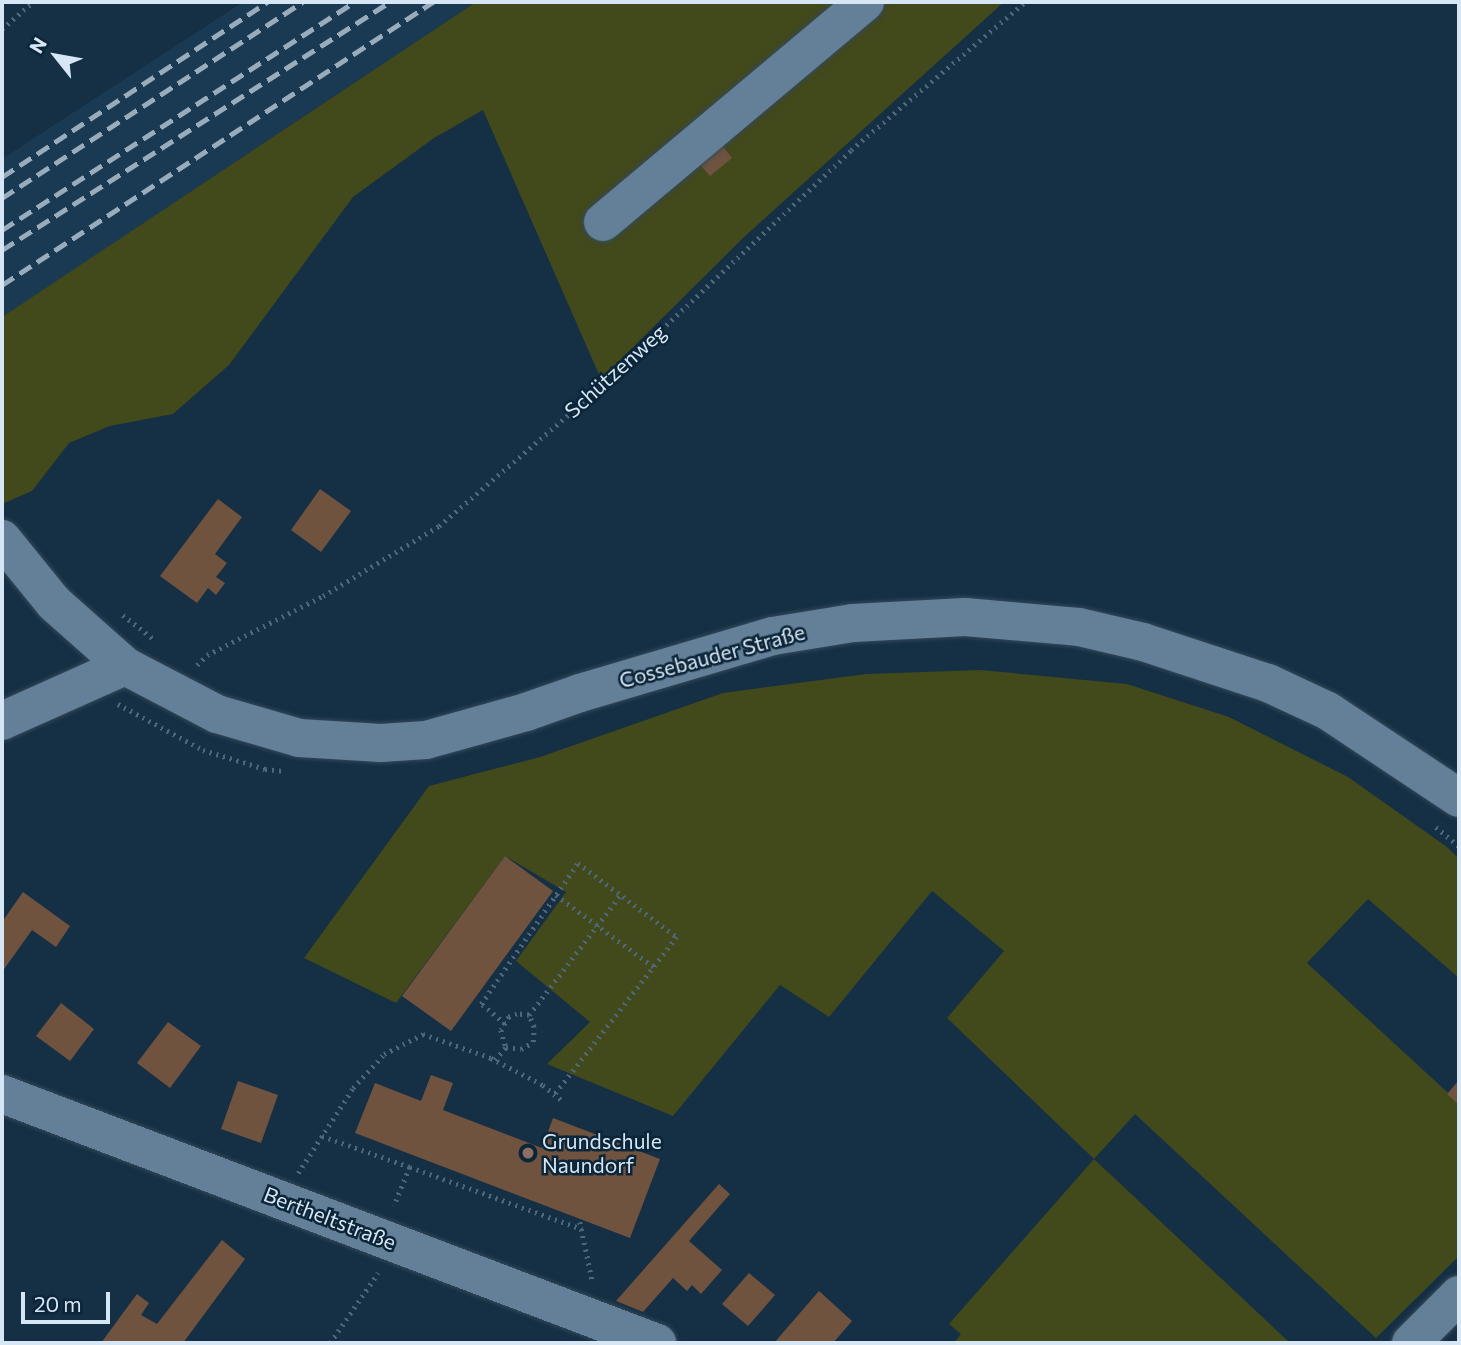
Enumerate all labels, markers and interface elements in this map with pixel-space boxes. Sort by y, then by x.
north arrow [21,21,91,91]
text: N [24,33,51,57]
street label: Schützenweg [559,319,671,423]
street label: Cossebauder Straße [616,619,808,693]
place label: Grundschule Naundorf [542,1128,662,1178]
marker: Grundschule Naundorf [520,1145,536,1161]
street label: Bertheltstraße [260,1181,400,1255]
scale bar [24,1278,114,1322]
text: 20 m [34,1291,82,1316]

